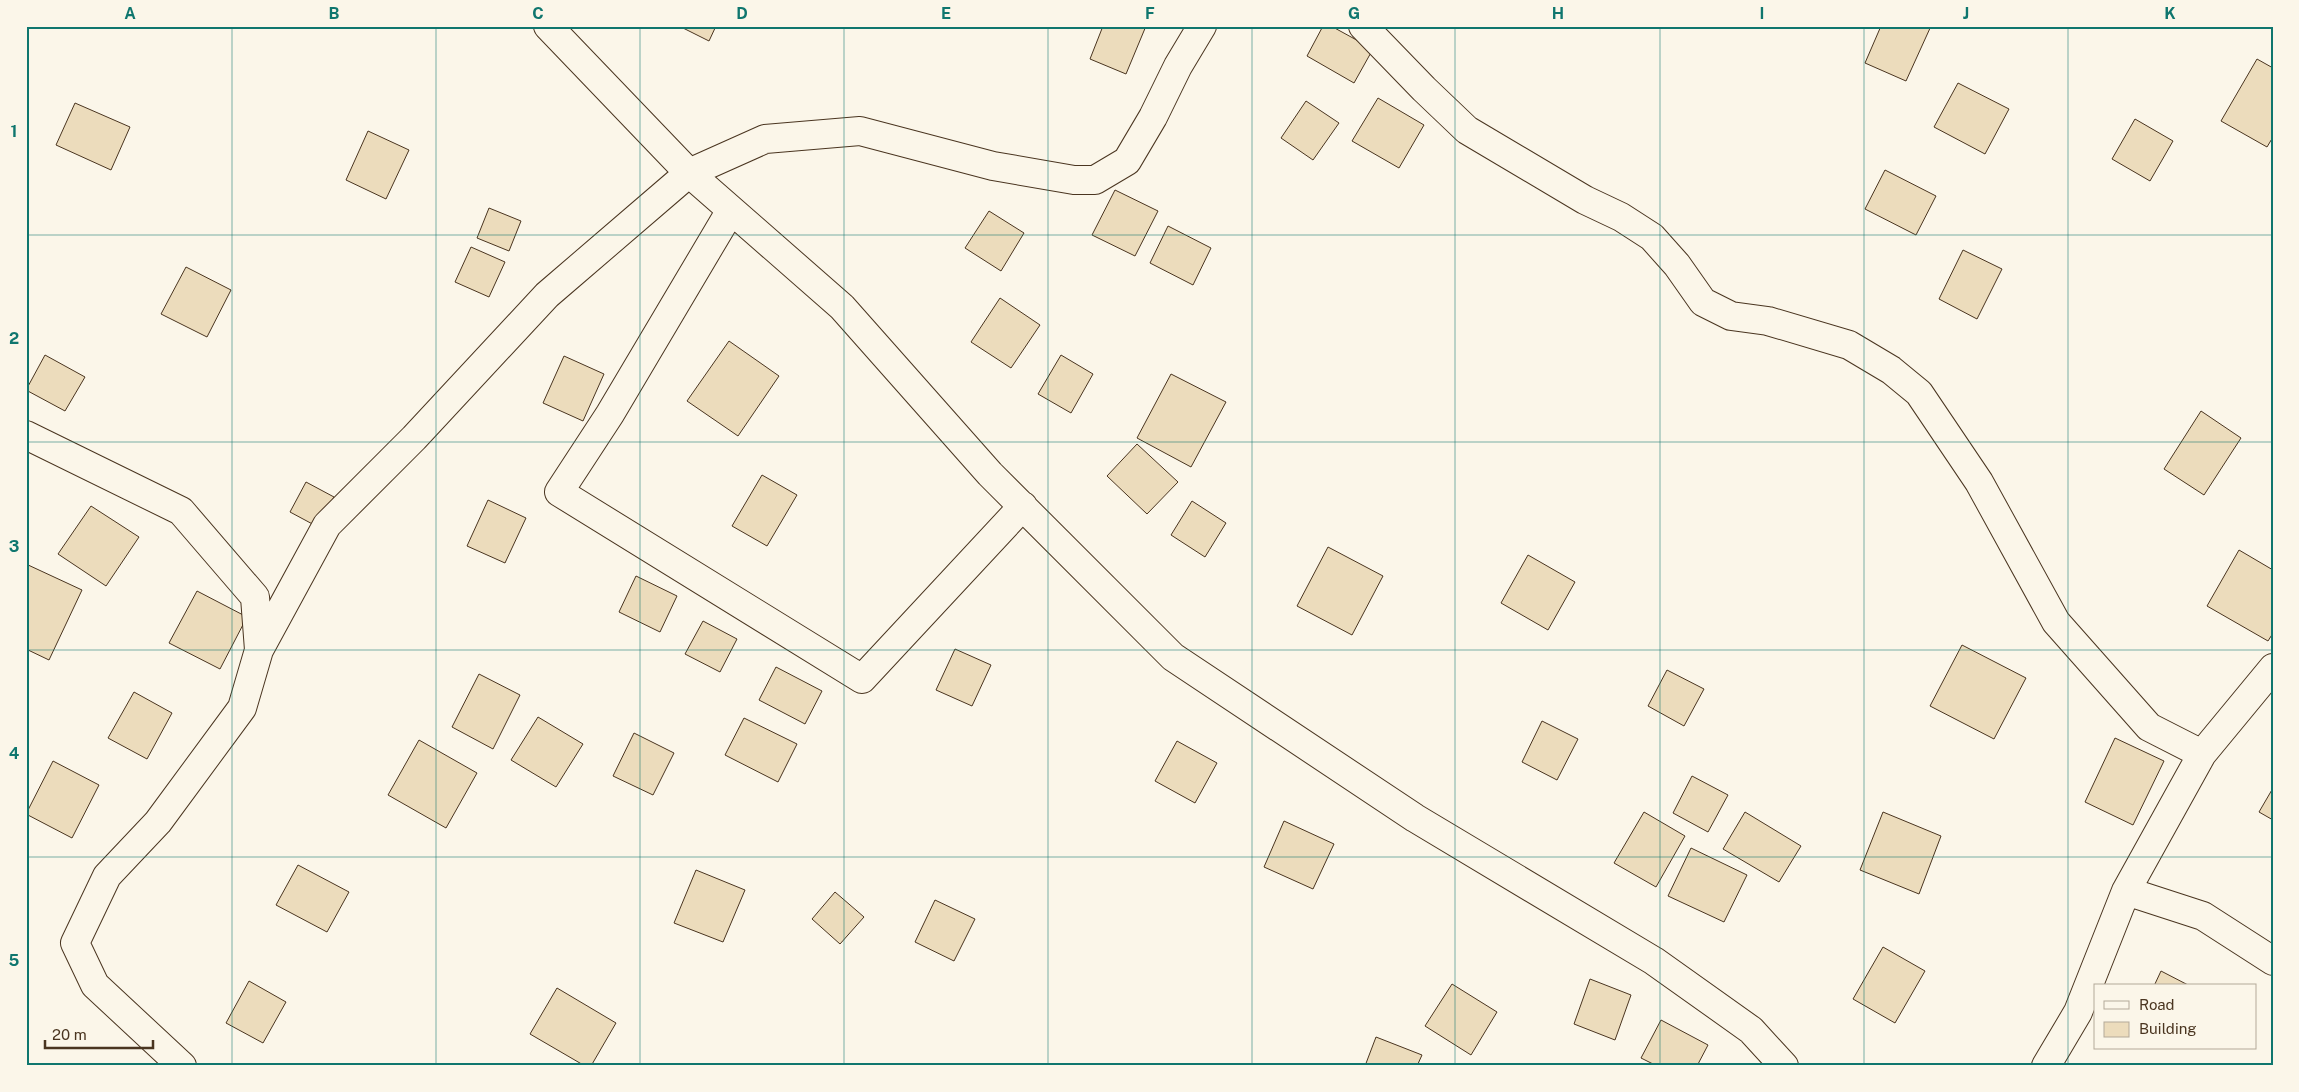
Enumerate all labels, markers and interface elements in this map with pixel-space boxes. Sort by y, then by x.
text: A [124,4,136,23]
text: B [329,4,340,23]
text: C [532,4,544,23]
text: D [736,4,748,23]
text: E [941,4,951,23]
text: F [1145,4,1155,23]
text: G [1348,4,1360,23]
text: H [1552,4,1564,23]
text: I [1760,4,1764,23]
text: J [1963,4,1969,23]
text: K [2164,4,2176,23]
text: 1 [11,122,17,141]
text: 2 [9,329,19,348]
text: 3 [9,537,19,556]
text: 4 [9,744,20,763]
text: 5 [9,951,20,970]
legend [2094,984,2256,1050]
text: Road [2139,996,2175,1013]
scale bar [45,1017,152,1049]
text: Building [2139,1020,2197,1037]
text: 20 m [52,1026,87,1043]

